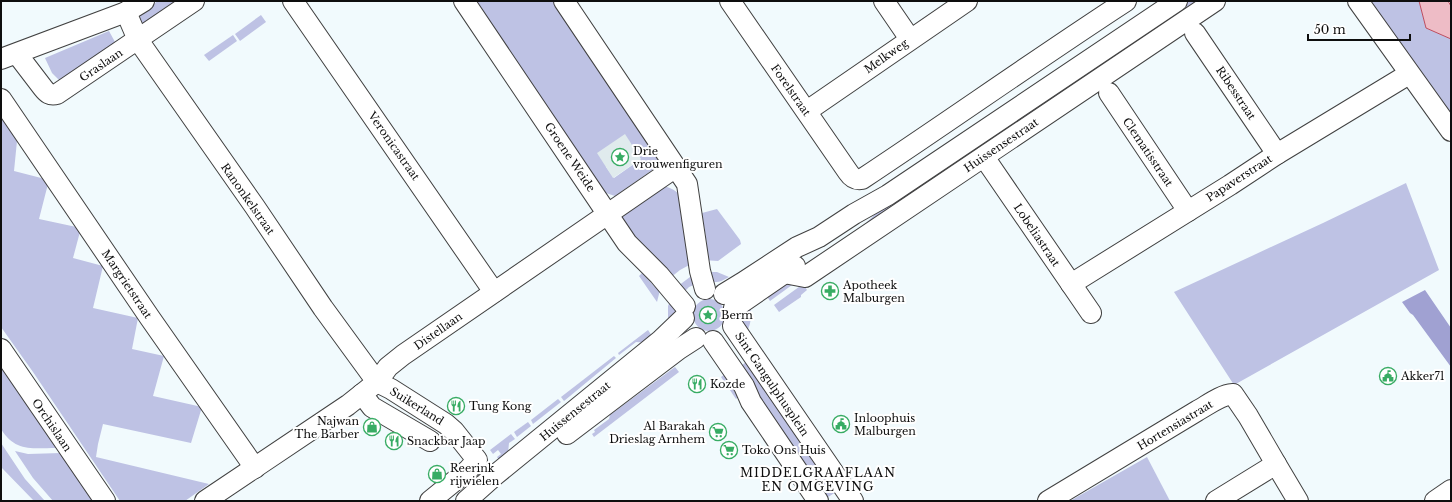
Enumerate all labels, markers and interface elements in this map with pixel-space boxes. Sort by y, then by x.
scale bar [1308,16,1410,42]
text: 50 m [1314,22,1346,37]
street label: Melkweg [861,36,911,76]
street label: Graslaan [77,45,126,85]
street label: Forelstraat [768,61,814,119]
street label: Ribesstraat [1213,64,1260,123]
street label: Veronicastraat [365,108,423,184]
street label: Huissensestraat [961,114,1042,175]
street label: Clematisstraat [1120,115,1177,190]
street label: Groene Weide [542,120,598,194]
place label: Drie vrouwenfiguren [633,144,723,171]
place icon: Drie vrouwenfiguren [610,147,630,167]
street label: Papaverstraat [1203,151,1275,204]
street label: Ranonkelstraat [218,161,278,238]
street label: Lobeliastraat [1011,201,1064,270]
street label: Margrietstraat [99,247,156,322]
place label: Apotheek Malburgen [842,278,905,305]
pharmacy icon: Apotheek Malburgen [820,281,840,301]
place icon: Berm [698,305,718,325]
place label: Berm [721,308,753,322]
street label: Distellaan [411,309,465,353]
street label: Sint Gangulphusplein [732,329,812,439]
public building icon: Akker71 [1378,366,1398,386]
place label: Akker71 [1400,369,1445,383]
restaurant icon: Kozde [687,374,707,394]
place label: Kozde [710,377,745,391]
street label: Huissensestraat [537,378,614,444]
street label: Suikerland [388,384,447,428]
street label: Orchislaan [29,396,75,455]
restaurant icon: Tung Kong [446,396,466,416]
street label: Hortensiastraat [1135,396,1216,453]
place label: Tung Kong [469,399,532,413]
place label: Inloophuis Malburgen [854,411,916,438]
place label: Najwan The Barber [295,414,360,441]
public building icon: Inloophuis Malburgen [831,414,851,434]
shop icon: Najwan The Barber [362,417,382,437]
place label: Al Barakah Drieslag Arnhem [609,419,705,446]
supermarket icon: Al Barakah Drieslag Arnhem [708,422,728,442]
restaurant icon: Snackbar Jaap [384,431,404,451]
place label: Snackbar Jaap [407,434,485,448]
supermarket icon: Toko Ons Huis [719,440,739,460]
place label: Toko Ons Huis [742,443,826,457]
place label: Reerink rijwielen [450,461,500,488]
shop icon: Reerink rijwielen [427,464,447,484]
district label: MIDDELGRAAFLAAN EN OMGEVING [740,465,896,494]

